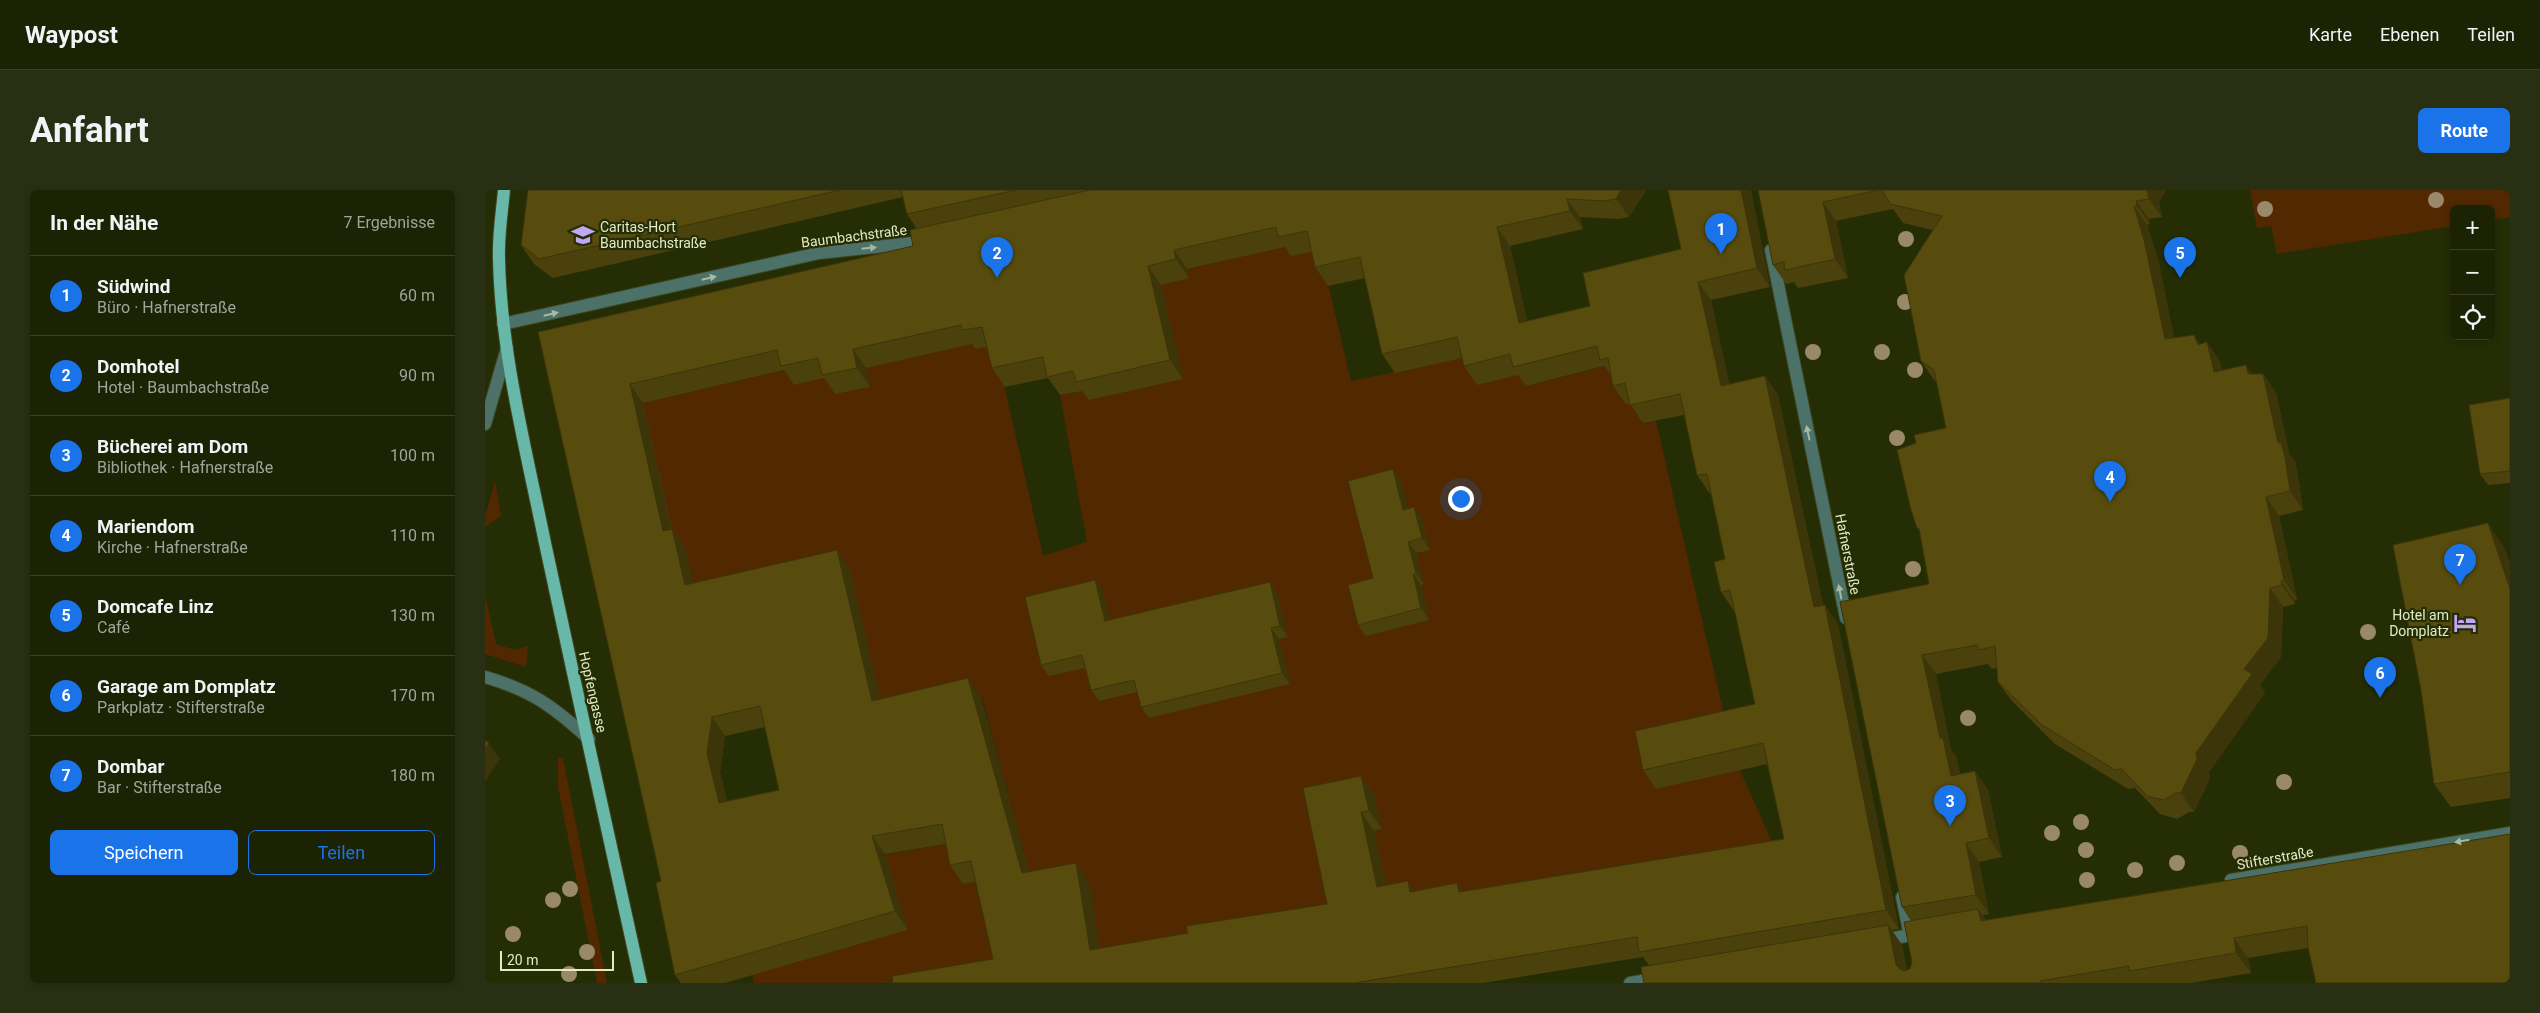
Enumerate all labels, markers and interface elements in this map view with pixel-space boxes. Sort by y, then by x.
text: Waypost [25,21,118,49]
text: Karte [2309,24,2352,45]
text: Ebenen [2380,24,2439,45]
text: Teilen [2467,24,2515,45]
button: Route [2418,108,2510,153]
text: Anfahrt [30,110,149,151]
map controls [2450,205,2495,340]
button: + [2450,205,2495,250]
text: In der Nähe [50,211,158,235]
text: 7 Ergebnisse [343,213,435,232]
pin: 1 [1705,213,1737,254]
place label: Caritas-Hort Baumbachstraße [600,219,707,251]
school or university icon: Caritas-Hort Baumbachstraße [570,222,596,248]
street label: Baumbachstraße [800,222,908,250]
pin: 2 [981,237,1013,278]
pin: 5 [2164,237,2196,278]
one-way arrow [861,244,877,252]
button: − [2450,250,2495,295]
one-way arrow [702,274,717,282]
text: Südwind [97,275,170,298]
text: 1 [61,286,71,305]
text: 60 m [399,286,435,305]
button: locate [2450,295,2495,340]
text: Büro · Hafnerstraße [97,298,236,317]
one-way arrow [543,310,559,318]
text: Domhotel [97,355,180,378]
text: 2 [61,366,71,385]
text: 90 m [399,366,435,385]
text: Hotel · Baumbachstraße [97,378,269,397]
one-way arrow [1804,425,1812,440]
text: Bücherei am Dom [97,435,248,458]
text: 3 [61,446,71,465]
text: 100 m [390,446,435,465]
text: Bibliothek · Hafnerstraße [97,458,273,477]
pin: 4 [2094,461,2126,502]
your location [1448,486,1474,512]
street label: Hafnerstraße [1832,512,1864,596]
text: Mariendom [97,515,195,538]
text: 4 [61,526,71,545]
text: 110 m [390,526,435,545]
text: Kirche · Hafnerstraße [97,538,248,557]
pin: 7 [2444,544,2476,585]
one-way arrow [1836,584,1844,600]
text: Domcafe Linz [97,595,214,618]
text: 5 [61,606,71,625]
text: 130 m [390,606,435,625]
place label: Hotel am Domplatz [2389,607,2449,639]
hotel icon: Hotel am Domplatz [2452,610,2478,636]
text: Café [97,618,130,637]
street label: Hopfengasse [576,650,610,734]
pin: 6 [2364,657,2396,698]
text: Garage am Domplatz [97,675,276,698]
text: 6 [61,686,71,705]
text: 170 m [390,686,435,705]
text: Parkplatz · Stifterstraße [97,698,265,717]
text: Dombar [97,755,164,778]
text: 7 [61,766,71,785]
text: 180 m [390,766,435,785]
text: Bar · Stifterstraße [97,778,222,797]
pin: 3 [1934,785,1966,826]
button: Speichern [50,830,238,875]
button: Teilen [248,830,435,875]
one-way arrow [2454,838,2470,846]
street label: Stifterstraße [2235,843,2315,873]
scale bar [500,948,614,971]
text: 20 m [507,952,539,968]

